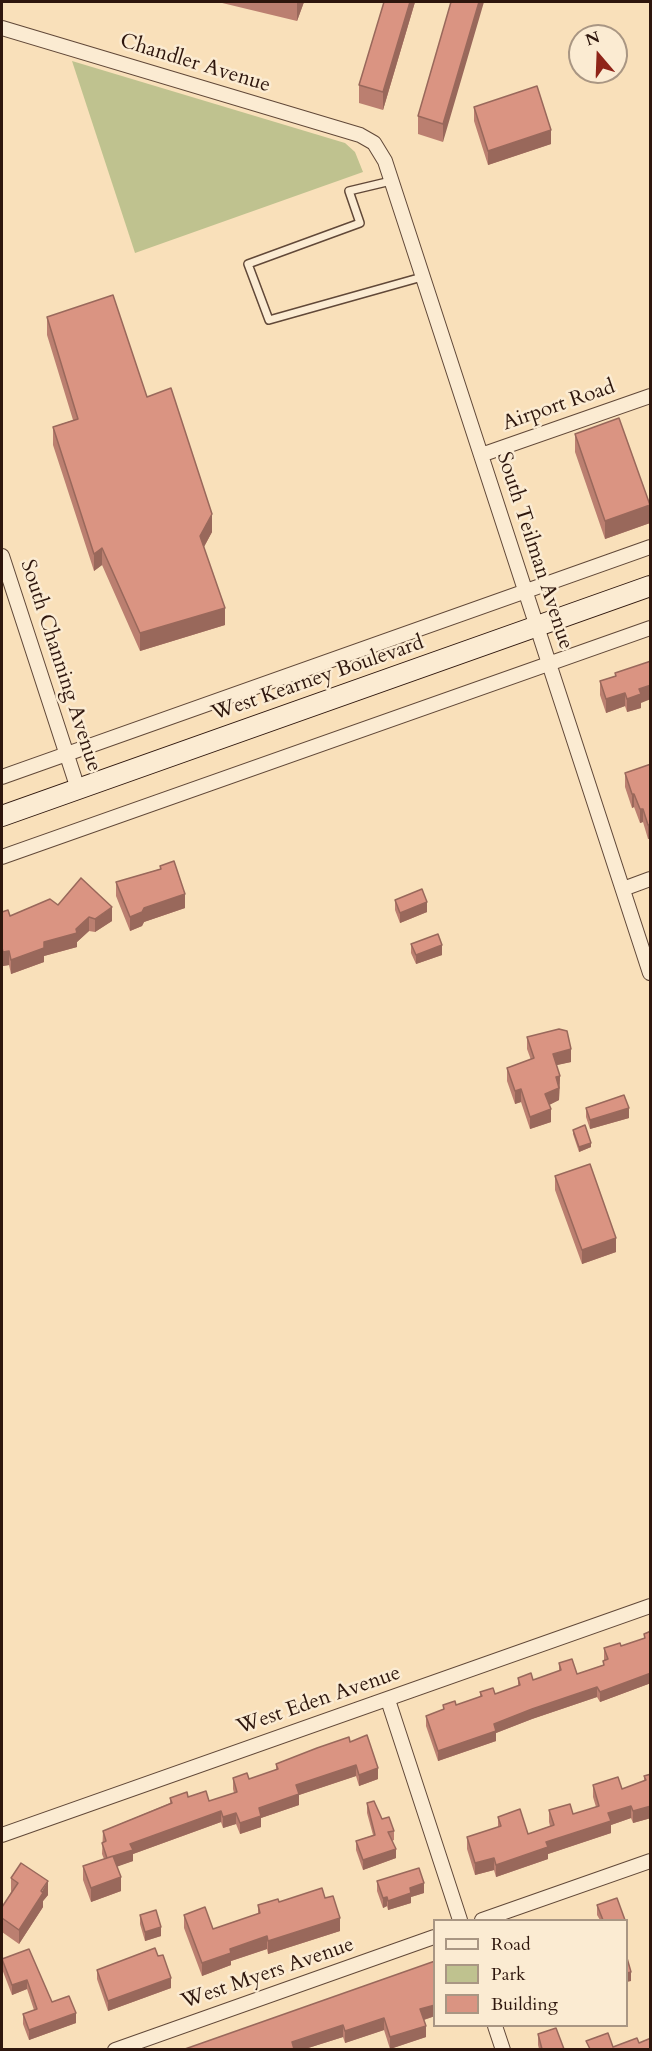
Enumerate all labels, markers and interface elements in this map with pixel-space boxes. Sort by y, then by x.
north arrow [568,24,628,84]
text: N [583,26,603,52]
street label: Chandler Avenue [117,29,273,99]
street label: Airport Road [500,375,618,437]
street label: South Teilman Avenue [490,449,578,653]
street label: South Channing Avenue [14,557,106,775]
street label: West Kearney Boulevard [209,631,427,727]
street label: West Eden Avenue [234,1661,404,1741]
legend [433,1919,628,2027]
text: Road [491,1932,531,1957]
street label: West Myers Avenue [178,1933,358,2015]
text: Park [491,1962,526,1987]
text: Building [491,1992,558,2017]

